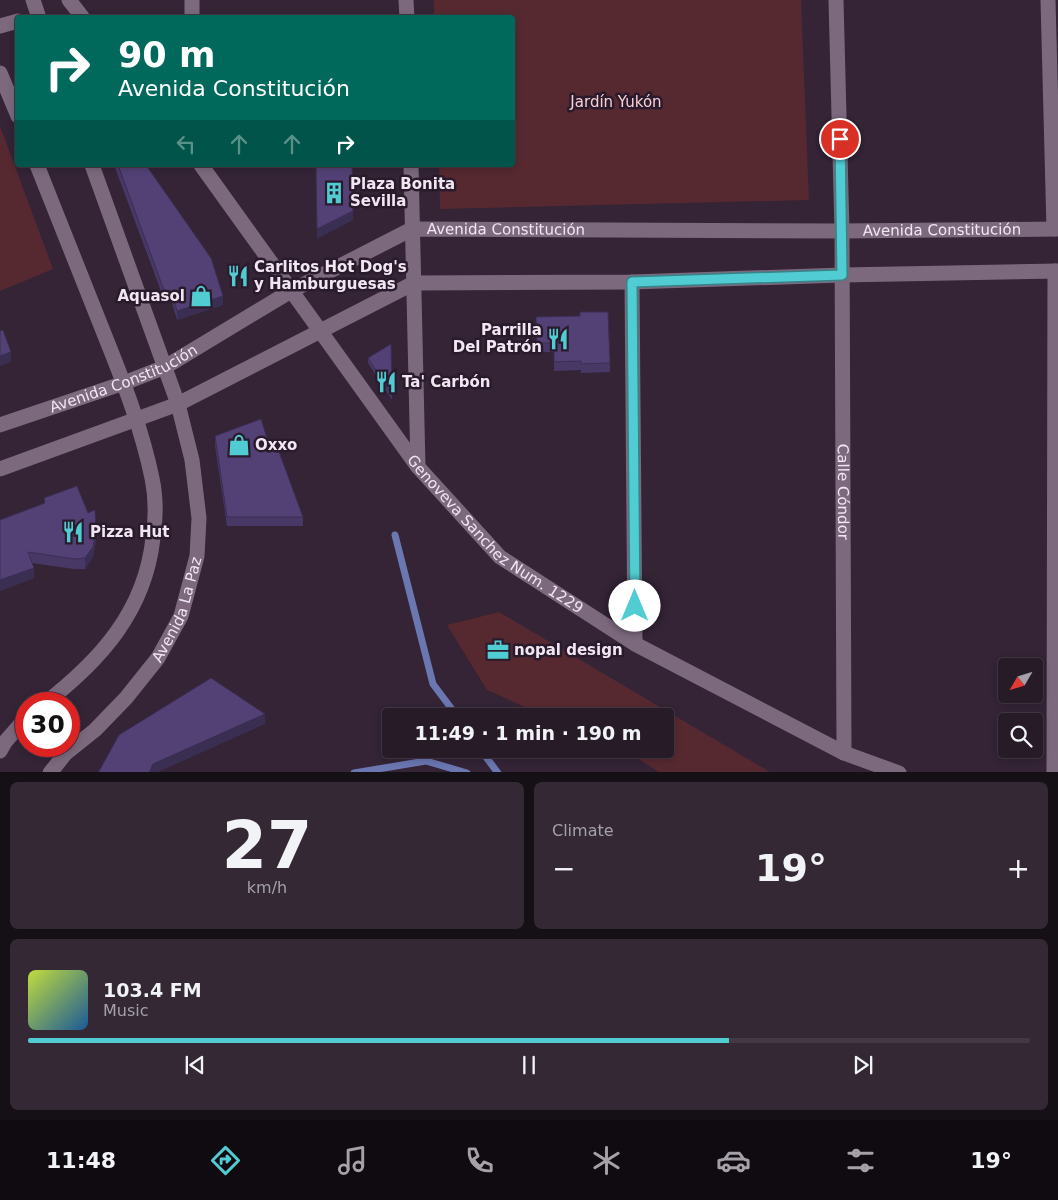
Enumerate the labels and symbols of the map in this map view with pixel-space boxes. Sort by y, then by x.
park label: Jardín Yukón [569,93,662,111]
pin [819,118,861,160]
place label: Plaza Bonita Sevilla [350,175,455,210]
building icon: Plaza Bonita Sevilla [321,180,347,206]
street label: Avenida Constitución [427,220,585,239]
street label: Avenida Constitución [863,220,1021,240]
place label: Carlitos Hot Dog's y Hamburguesas [254,258,407,293]
restaurant icon: Carlitos Hot Dog's y Hamburguesas [225,263,251,289]
shop icon: Aquasol [188,283,214,309]
place label: Aquasol [117,287,185,305]
place label: Parrilla Del Patrón [453,321,542,356]
restaurant icon: Parrilla Del Patrón [545,326,571,352]
street label: Avenida Constitución [47,341,201,417]
restaurant icon: Ta' Carbón [373,369,399,395]
place label: Ta' Carbón [402,373,490,391]
shop icon: Oxxo [226,432,252,458]
place label: Oxxo [255,436,297,454]
street label: Calle Cóndor [834,444,852,541]
street label: Genoveva Sanchez Num. 1229 [403,451,587,617]
restaurant icon: Pizza Hut [60,519,86,545]
place label: Pizza Hut [90,523,169,541]
street label: Avenida La Paz [148,555,205,666]
position arrow [608,579,660,631]
office icon: nopal design [485,637,511,663]
place label: nopal design [514,641,623,659]
north arrow [998,658,1042,702]
speed limit sign: 30 [15,692,80,757]

